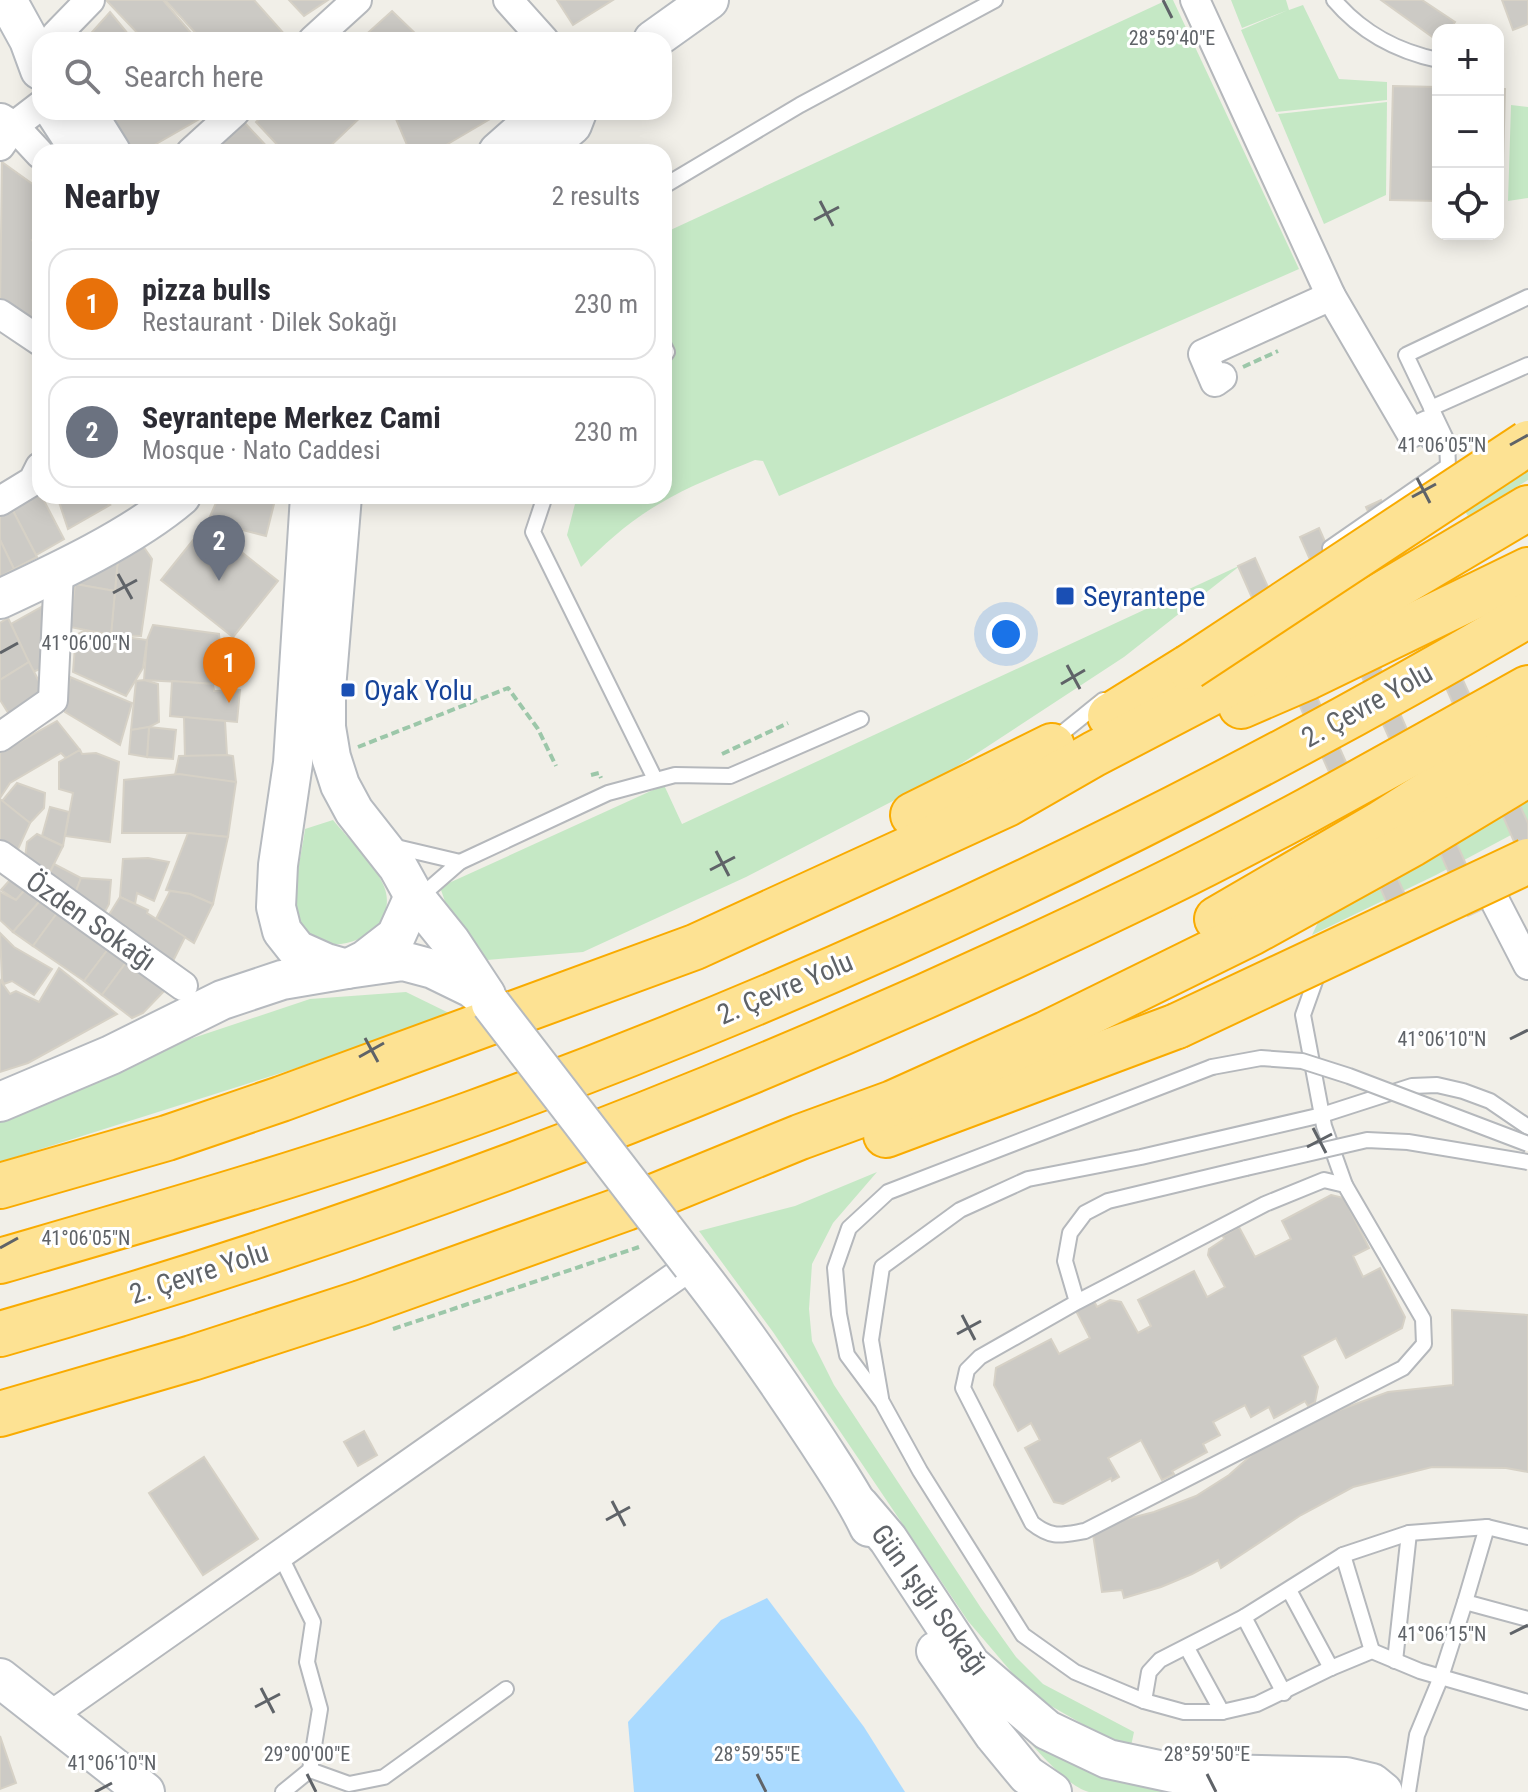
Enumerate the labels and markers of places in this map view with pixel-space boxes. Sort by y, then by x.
pin: 2 [193,515,245,581]
place label: Seyrantepe [1083,580,1205,613]
marker: Seyrantepe [1054,585,1076,607]
pin: 1 [203,637,255,703]
place label: Oyak Yolu [364,674,473,707]
marker: Oyak Yolu [339,681,357,699]

